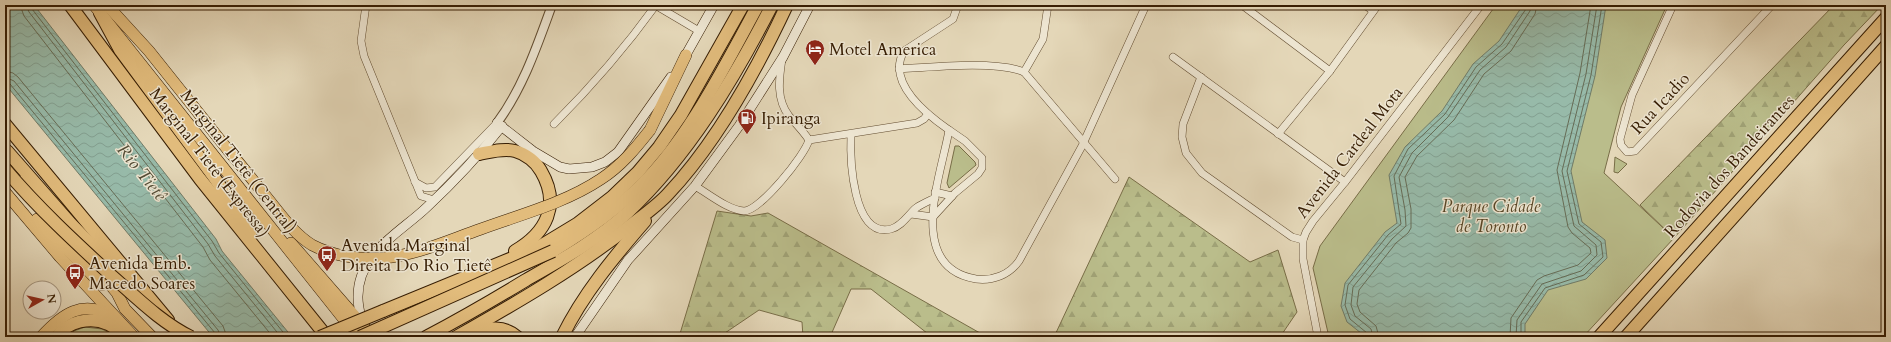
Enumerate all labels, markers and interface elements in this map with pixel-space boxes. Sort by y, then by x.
hotel icon: Motel America [804,38,826,66]
place label: Motel America [829,38,937,61]
street label: Rua Icadio [1626,67,1695,139]
street label: Avenida Cardeal Mota [1291,81,1409,223]
street label: Marginal Tietê (Expressa) [144,83,275,242]
street label: Marginal Tietê (Central) [175,85,302,238]
street label: Rodovia dos Bandeirantes [1659,90,1800,243]
fuel station icon: Ipiranga [736,107,758,135]
place label: Ipiranga [761,107,821,130]
water label: Rio Tietê [111,138,173,207]
park label: Parque Cidade de Toronto [1442,195,1541,238]
place label: Avenida Marginal Direita Do Rio Tietê [341,234,492,277]
bus stop icon: Avenida Marginal Direita Do Rio Tietê [316,244,338,272]
place label: Avenida Emb. Macedo Soares [89,252,196,295]
bus stop icon: Avenida Emb. Macedo Soares [64,262,86,290]
north arrow [22,280,62,320]
text: N [43,293,60,305]

